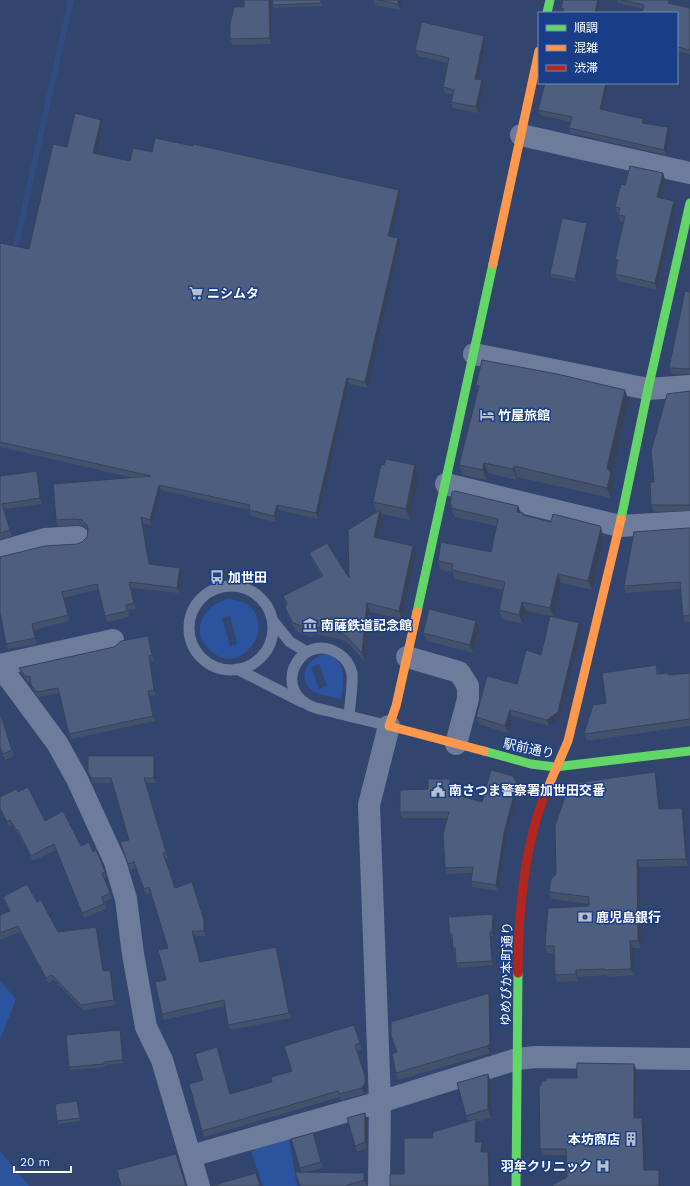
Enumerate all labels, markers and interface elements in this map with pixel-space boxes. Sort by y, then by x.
legend [538,12,678,84]
text: 順調 [574,21,598,35]
text: 混雑 [574,41,598,55]
text: 渋滞 [574,61,598,75]
supermarket icon: ニシムタ [188,285,204,301]
place label: ニシムタ [207,286,259,301]
hotel icon: 竹屋旅館 [479,407,495,423]
place label: 竹屋旅館 [498,408,550,423]
bus stop icon: 加世田 [209,569,225,585]
place label: 加世田 [228,570,267,585]
museum icon: 南薩鉄道記念館 [302,617,318,633]
place label: 南薩鉄道記念館 [321,618,412,633]
street label: 駅前通り [502,736,556,761]
public building icon: 南さつま警察署加世田交番 [430,782,446,798]
place label: 南さつま警察署加世田交番 [449,783,605,798]
bank icon: 鹿児島銀行 [577,909,593,925]
place label: 鹿児島銀行 [596,910,661,925]
street label: ゆめぴか本町通り [498,922,515,1026]
building icon: 本坊商店 [623,1131,639,1147]
place label: 本坊商店 [568,1132,620,1147]
scale bar [14,1148,71,1174]
text: 20 m [20,1155,50,1169]
hospital icon: 羽牟クリニック [595,1158,611,1174]
place label: 羽牟クリニック [501,1159,592,1174]

